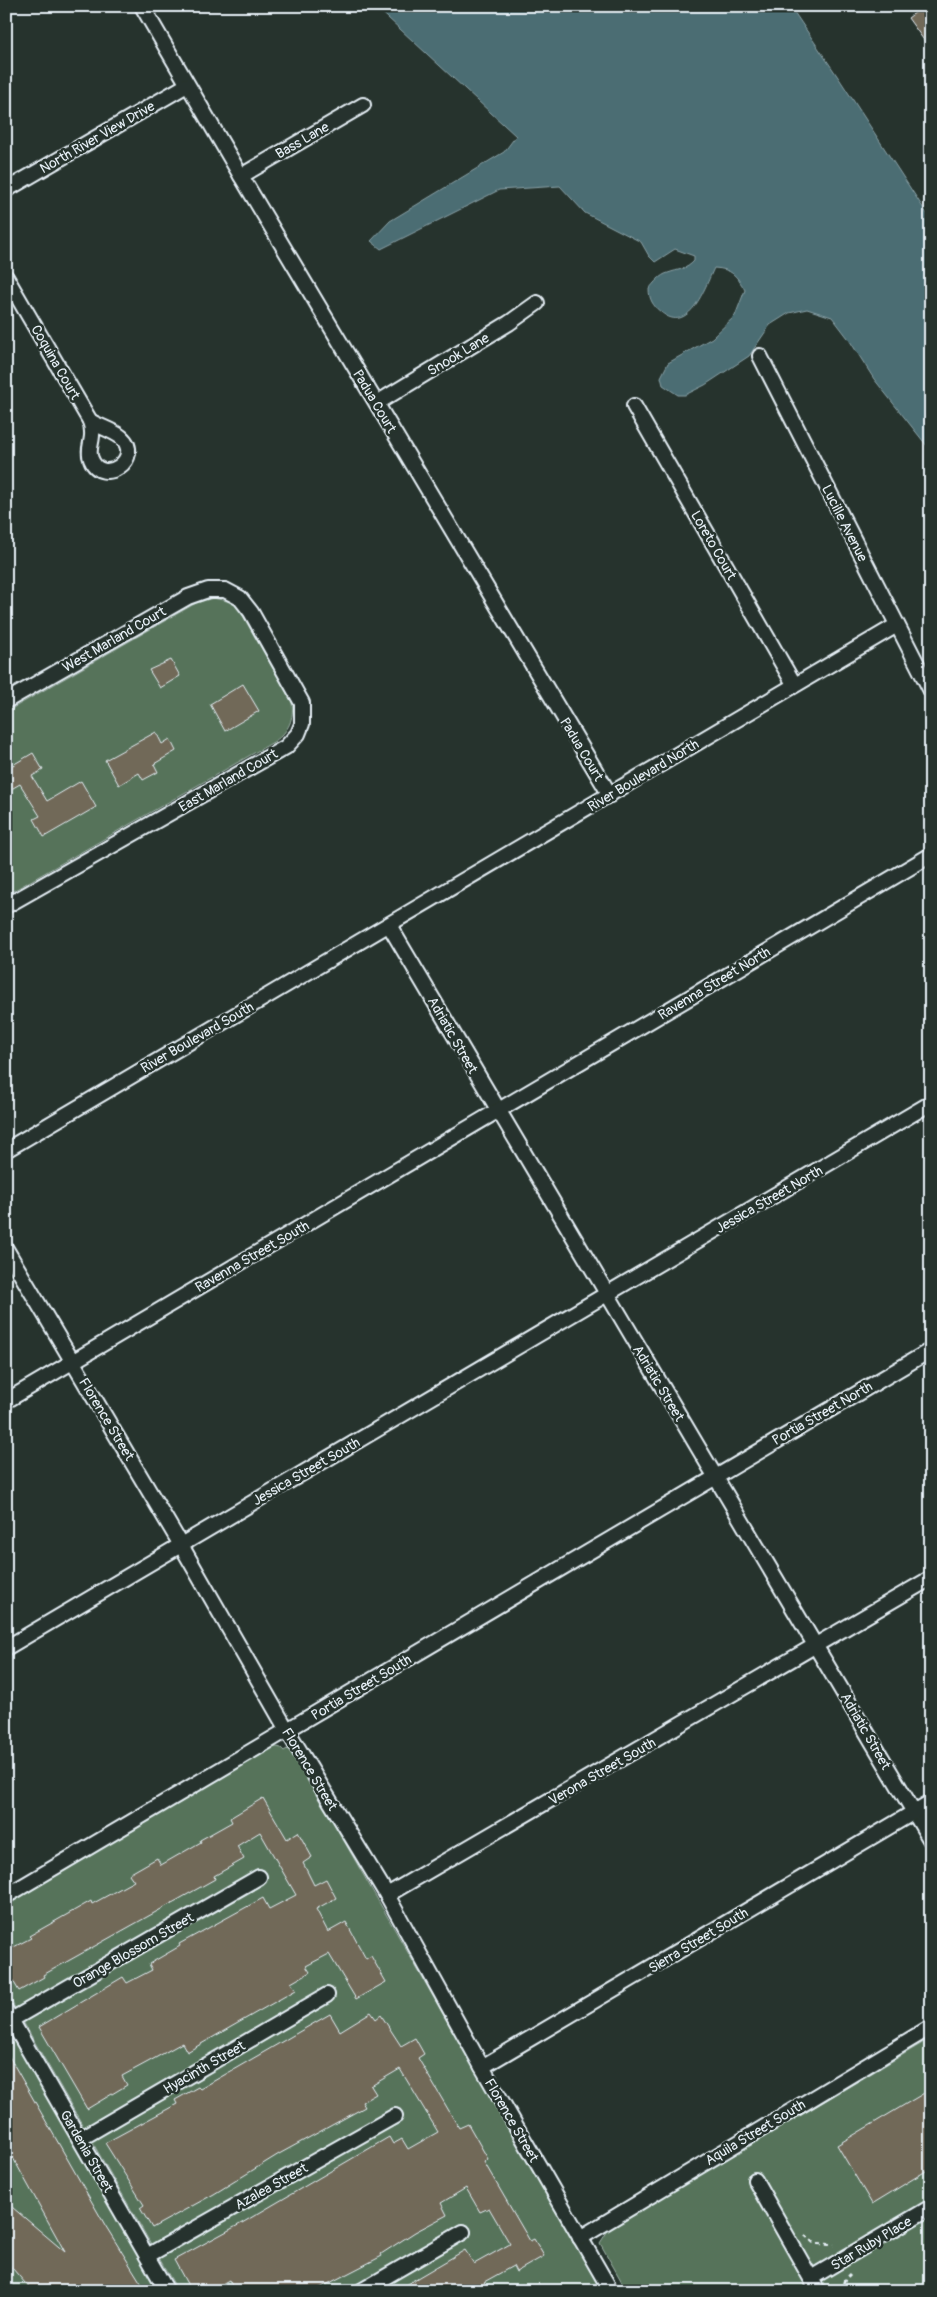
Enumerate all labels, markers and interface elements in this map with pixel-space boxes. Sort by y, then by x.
street label: North River View Drive [37,98,158,177]
street label: Bass Lane [273,118,332,162]
street label: Coquina Court [27,322,84,403]
street label: Snook Lane [424,329,492,380]
street label: Padua Court [349,366,400,436]
street label: Lucille Avenue [818,482,871,565]
street label: Loreto Court [687,508,740,583]
street label: West Marland Court [60,603,169,676]
street label: Padua Court [556,714,607,784]
street label: River Boulevard North [585,736,702,815]
street label: East Marland Court [176,745,281,816]
street label: Ravenna Street North [655,943,774,1024]
street label: Adriatic Street [424,994,482,1077]
street label: River Boulevard South [138,998,257,1077]
street label: Jessica Street North [713,1162,826,1237]
street label: Ravenna Street South [192,1217,312,1296]
street label: Adriatic Street [629,1342,688,1425]
street label: Florence Street [75,1375,138,1464]
street label: Portia Street North [769,1378,875,1449]
street label: Jessica Street South [250,1434,363,1509]
street label: Portia Street South [308,1651,414,1724]
street label: Adriatic Street [837,1690,895,1773]
street label: Florence Street [278,1725,341,1814]
street label: Verona Street South [546,1734,659,1809]
street label: Sierra Street South [645,1904,751,1977]
street label: Orange Blossom Street [70,1909,197,1992]
street label: Hyacinth Street [160,2037,249,2098]
street label: Florence Street [481,2075,542,2165]
street label: Aquila Street South [702,2096,808,2169]
street label: Gardenia Street [56,2107,117,2196]
street label: Azalea Street [232,2159,311,2213]
street label: Star Ruby Place [828,2213,915,2274]

